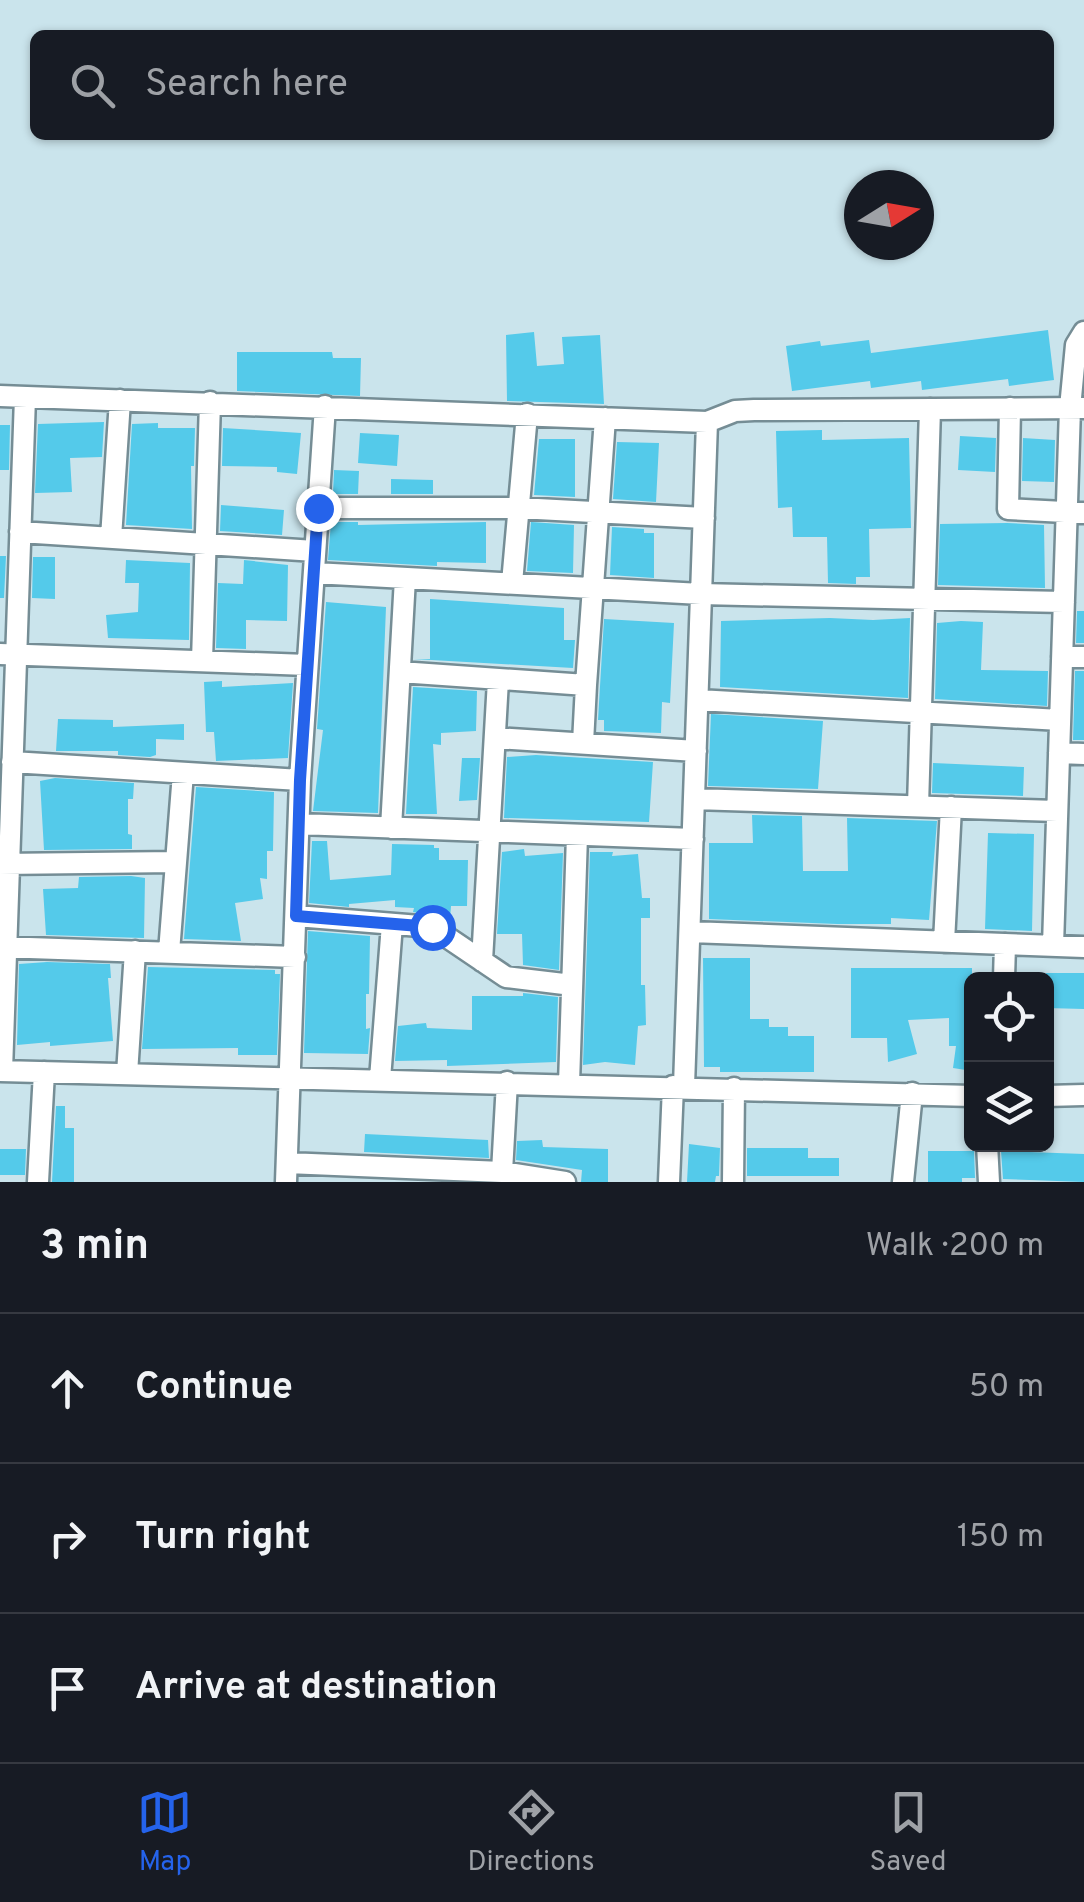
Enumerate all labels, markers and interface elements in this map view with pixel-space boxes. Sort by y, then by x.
search box [30,30,1054,140]
icon: search [65,58,120,113]
text: Search here [145,61,348,110]
north arrow [844,170,934,260]
route end [296,486,342,532]
route start [410,905,456,951]
map controls [964,972,1054,1152]
button: locate [964,972,1054,1062]
button: layers [964,1062,1054,1152]
text: 3 min [40,1221,149,1274]
text: Walk · 200 m [866,1227,1044,1267]
icon: ahead [40,1361,95,1416]
text: Continue [135,1364,293,1413]
text: 50 m [969,1368,1044,1408]
icon: right [40,1511,95,1566]
text: Turn right [135,1514,310,1563]
text: 150 m [957,1518,1044,1558]
icon: arrive [40,1661,95,1716]
text: Arrive at destination [135,1664,498,1713]
tab: Map [137,1785,192,1881]
tab: Directions [467,1785,595,1881]
tab: Saved [870,1785,947,1881]

